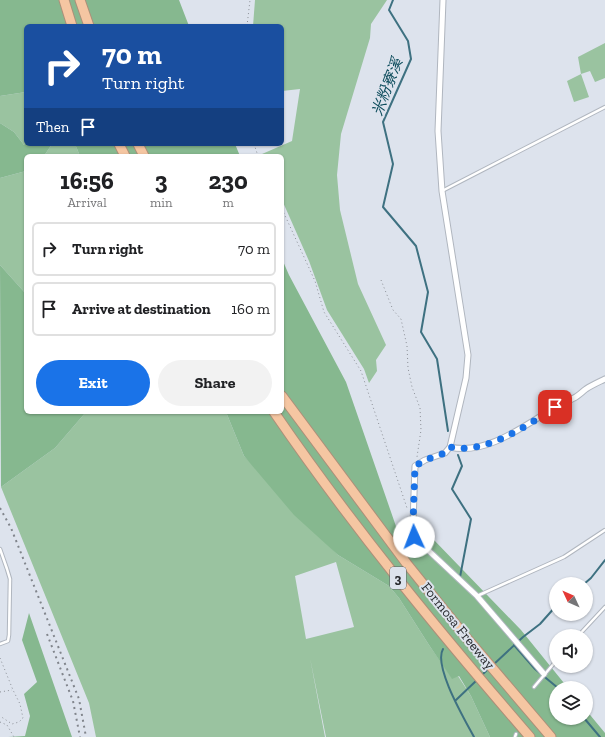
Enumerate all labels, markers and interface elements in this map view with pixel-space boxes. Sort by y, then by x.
text: 70 m [102,38,162,71]
icon: right [36,40,88,92]
water label: 米粉寮溪 [368,54,407,118]
text: Turn right [102,72,184,94]
icon: arrive [77,116,99,138]
text: Then [36,118,69,136]
text: 16:56 [60,166,114,195]
text: 3 [155,166,168,195]
text: 230 [208,166,248,195]
text: Arrival [67,195,107,210]
text: min [150,195,172,210]
text: m [223,195,234,210]
icon: right [38,238,60,260]
text: Turn right [72,240,143,258]
text: 70 m [238,240,270,258]
icon: arrive [38,298,60,320]
text: Arrive at destination [72,300,211,318]
text: 160 m [231,300,270,318]
button: Exit [36,360,150,406]
button: Share [158,360,272,406]
pin [538,390,572,424]
icon: arrive [544,396,566,418]
position arrow [393,516,435,558]
road number: 3 [390,567,406,589]
north arrow [549,577,593,621]
map controls [549,577,593,725]
street label: Formosa Freeway [418,579,499,674]
button: sound [549,629,593,673]
button: layers [549,681,593,725]

